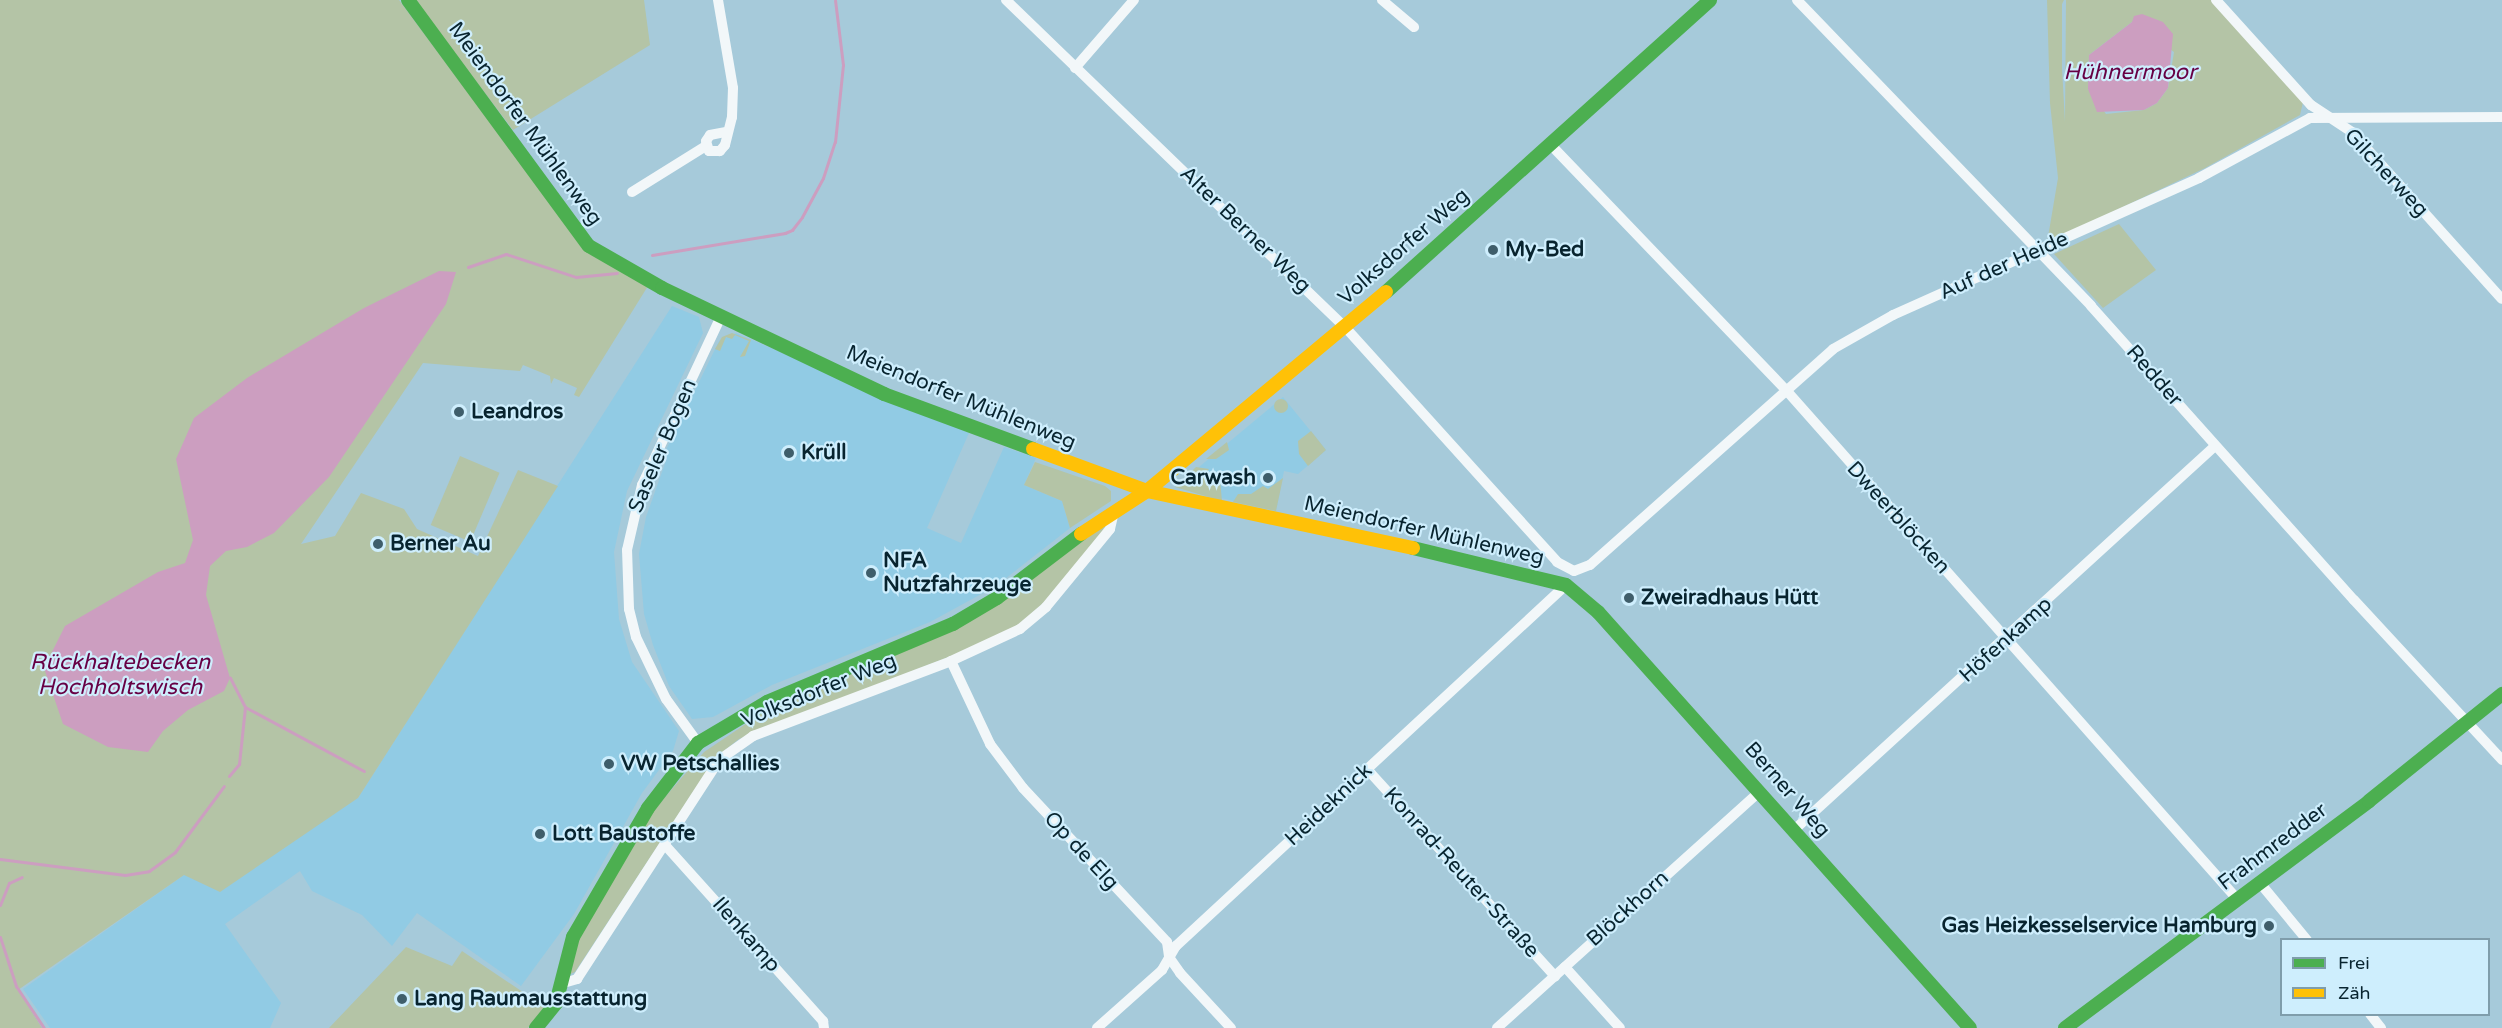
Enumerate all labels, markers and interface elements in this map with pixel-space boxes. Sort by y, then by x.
street label: Meiendorfer Mühlenweg [443,17,607,231]
water label: Hühnermoor [2064,60,2196,86]
street label: Gilcherweg [2339,123,2433,223]
street label: Alter Berner Weg [1174,161,1316,299]
street label: Volksdorfer Weg [1333,183,1475,311]
street label: Auf der Heide [1936,226,2072,306]
place label: My-Bed [1505,237,1584,263]
marker: My-Bed [1486,243,1500,257]
street label: Meiendorfer Mühlenweg [842,340,1080,456]
street label: Redder [2120,340,2188,412]
street label: Saseler Bogen [624,376,702,516]
place label: Leandros [471,399,563,425]
marker: Leandros [452,405,466,419]
place label: Krüll [801,440,846,466]
marker: Krüll [782,446,796,460]
street label: Dweerblöcken [1841,457,1955,579]
place label: Carwash [1170,465,1256,491]
marker: Carwash [1261,471,1275,485]
street label: Meiendorfer Mühlenweg [1302,491,1546,571]
place label: Berner Au [390,531,491,557]
marker: Berner Au [371,537,385,551]
place label: NFA Nutzfahrzeuge [883,548,1031,598]
marker: NFA Nutzfahrzeuge [864,566,878,580]
place label: Zweiradhaus Hütt [1641,585,1818,611]
marker: Zweiradhaus Hütt [1622,591,1636,605]
street label: Höfenkamp [1955,592,2057,688]
street label: Volksdorfer Weg [738,648,900,734]
water label: Rückhaltebecken Hochholtswisch [30,649,210,700]
street label: Berner Weg [1739,737,1835,843]
place label: VW Petschallies [621,751,780,777]
marker: VW Petschallies [602,757,616,771]
street label: Heideknick [1280,758,1378,852]
street label: Konrad-Reuter-Straße [1378,783,1544,963]
street label: Frahmredder [2213,798,2333,896]
street label: Op de Elg [1038,807,1124,895]
place label: Lott Baustoffe [552,821,695,847]
marker: Lott Baustoffe [533,827,547,841]
street label: Blöckhorn [1582,866,1674,952]
street label: Ilenkamp [707,892,785,978]
place label: Gas Heizkesselservice Hamburg [1941,913,2257,939]
marker: Gas Heizkesselservice Hamburg [2262,919,2276,933]
legend [2280,938,2490,1016]
text: Frei [2338,952,2370,974]
text: Zäh [2338,982,2371,1004]
place label: Lang Raumausstattung [414,986,647,1012]
marker: Lang Raumausstattung [395,992,409,1006]

